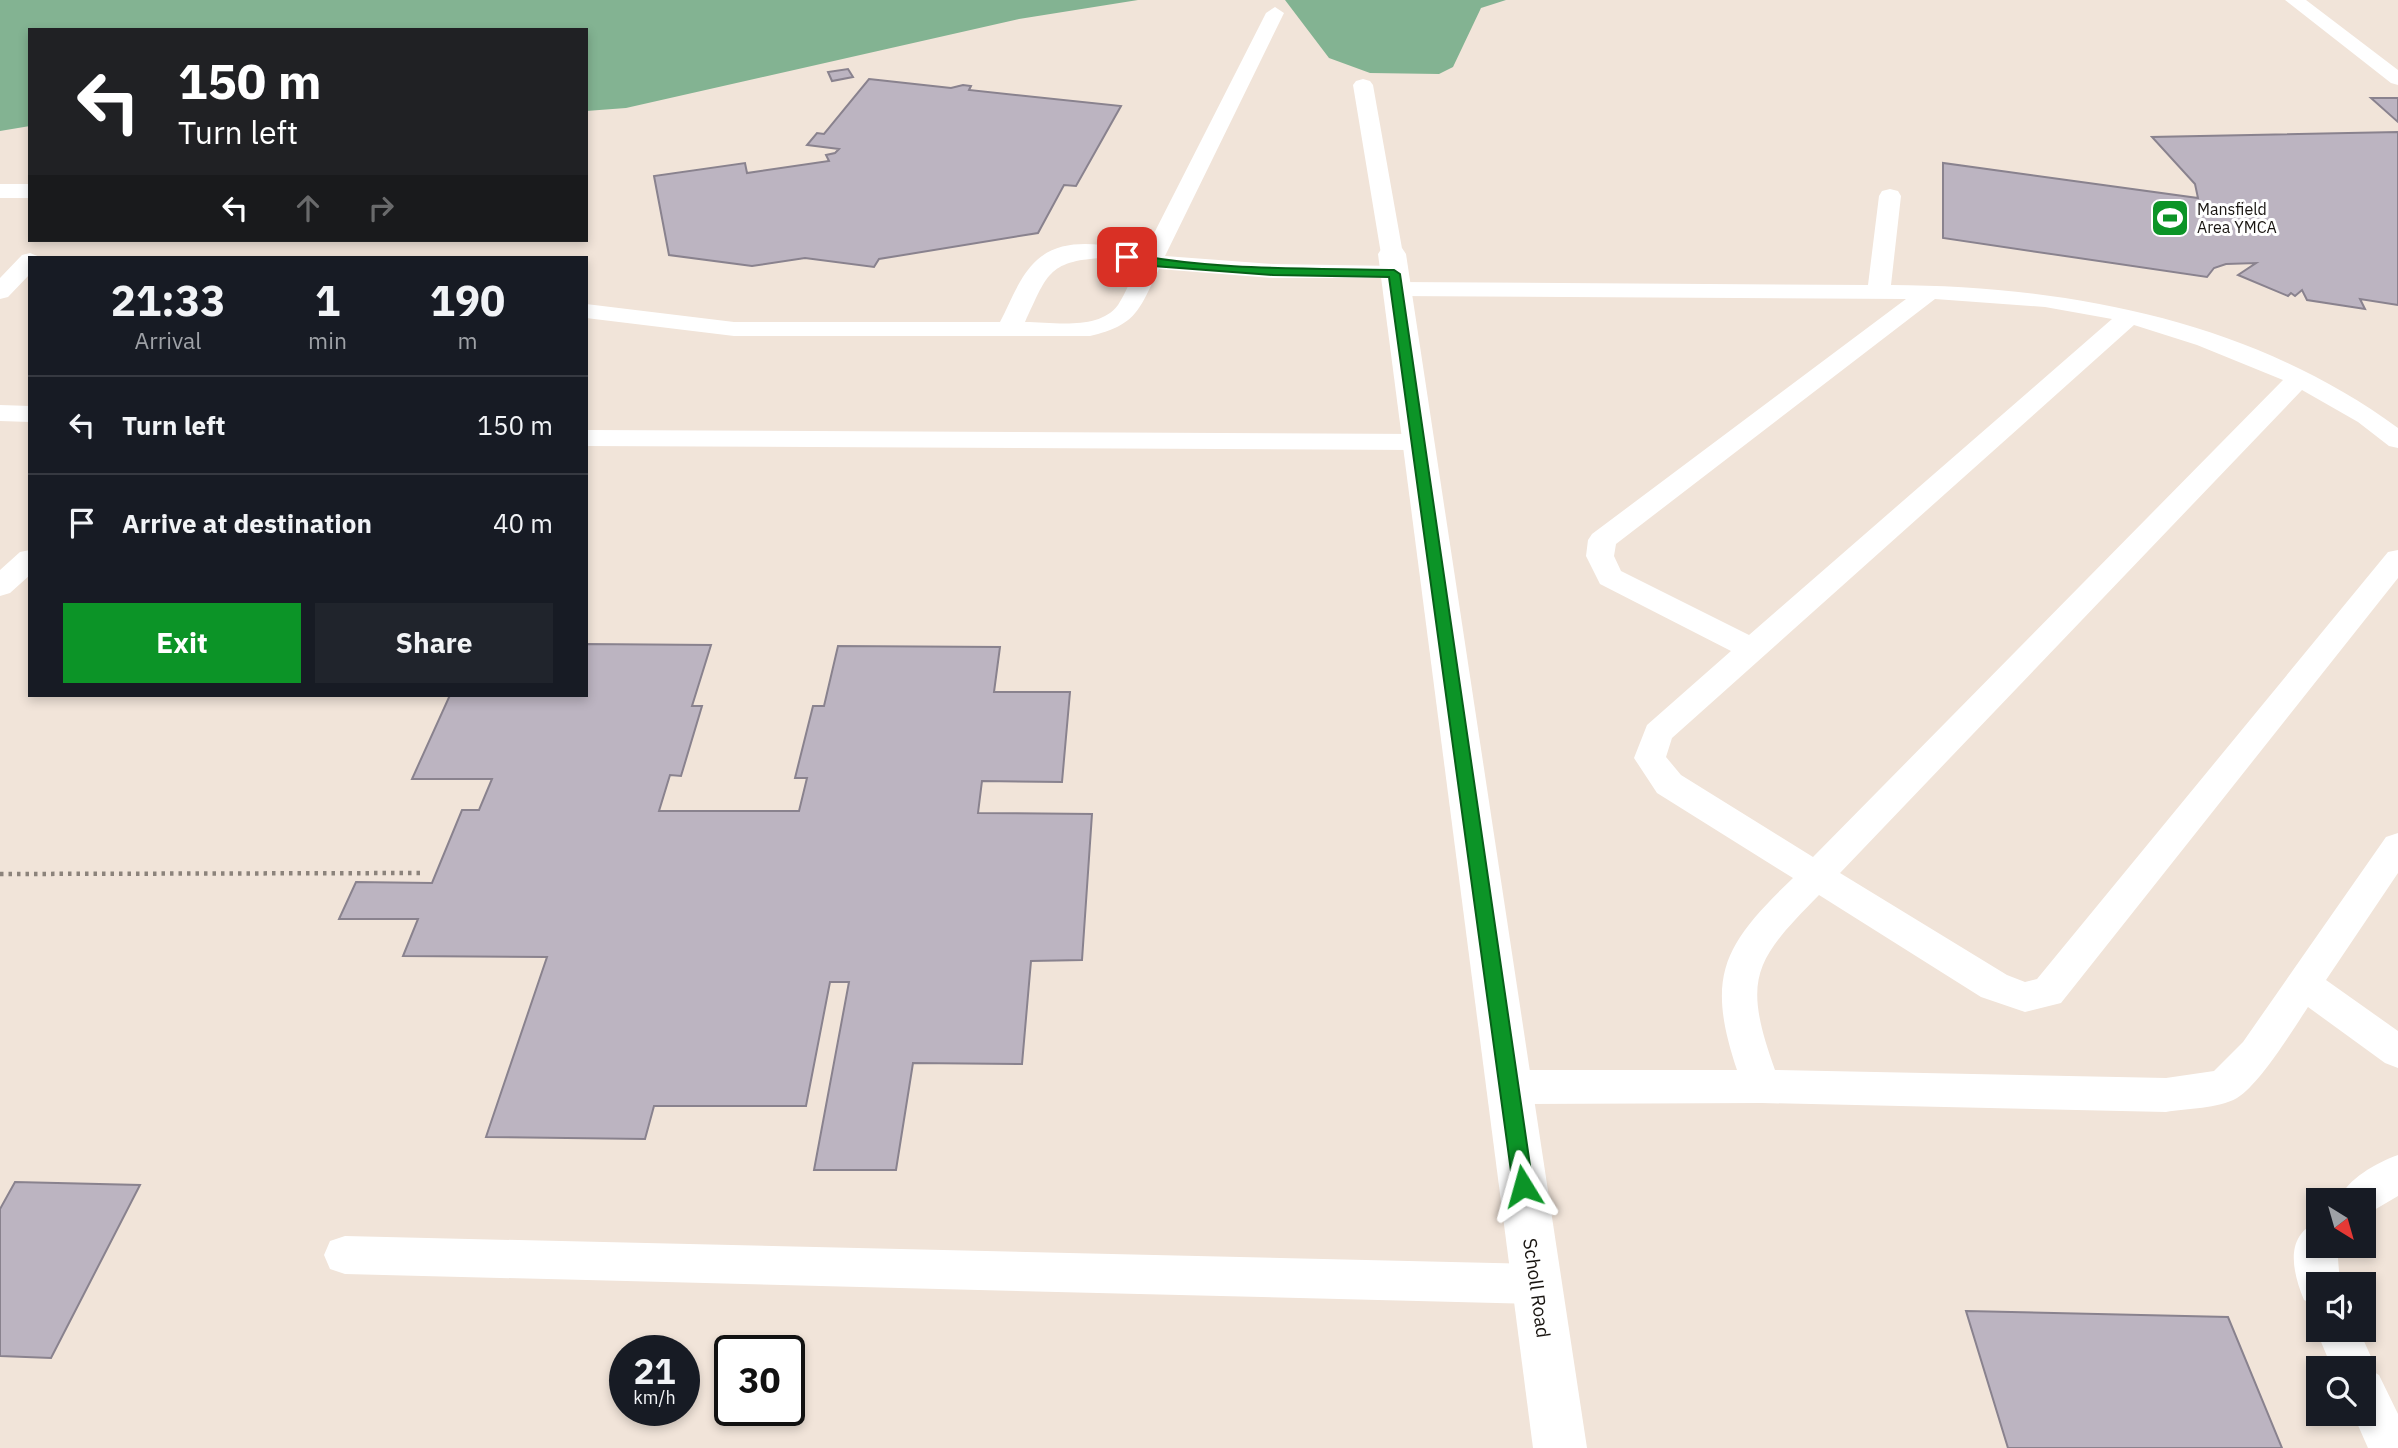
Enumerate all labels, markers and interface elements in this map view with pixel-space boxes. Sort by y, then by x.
text: 150 m [178,49,322,112]
icon: left [63,56,154,147]
text: Turn left [178,111,298,153]
icon: left [216,189,254,227]
icon: ahead [289,189,327,227]
icon: right [362,189,400,227]
sports icon: Mansfield Area YMCA [2149,197,2191,239]
place label: Mansfield Area YMCA [2197,199,2277,237]
pin [1097,227,1157,287]
icon: arrive [1108,238,1146,276]
text: 21:33 [111,273,225,328]
text: 1 [315,273,340,328]
text: 190 [430,273,505,328]
text: Arrival [135,325,202,355]
text: min [308,325,347,355]
text: m [457,325,478,355]
icon: left [63,406,101,444]
text: Turn left [122,408,225,442]
text: 150 m [477,408,553,442]
icon: arrive [63,504,101,542]
text: Arrive at destination [122,506,372,540]
text: 40 m [493,506,553,540]
button: Exit [63,603,301,683]
button: Share [315,603,553,683]
position arrow [1486,1149,1560,1223]
north arrow [2306,1188,2376,1258]
map controls [2306,1188,2376,1426]
street label: Scholl Road [1518,1237,1556,1339]
button: sound [2306,1272,2376,1342]
speed limit sign: 30 [714,1335,805,1426]
text: 21 [633,1348,676,1394]
button: search [2306,1356,2376,1426]
text: km/h [633,1386,676,1409]

